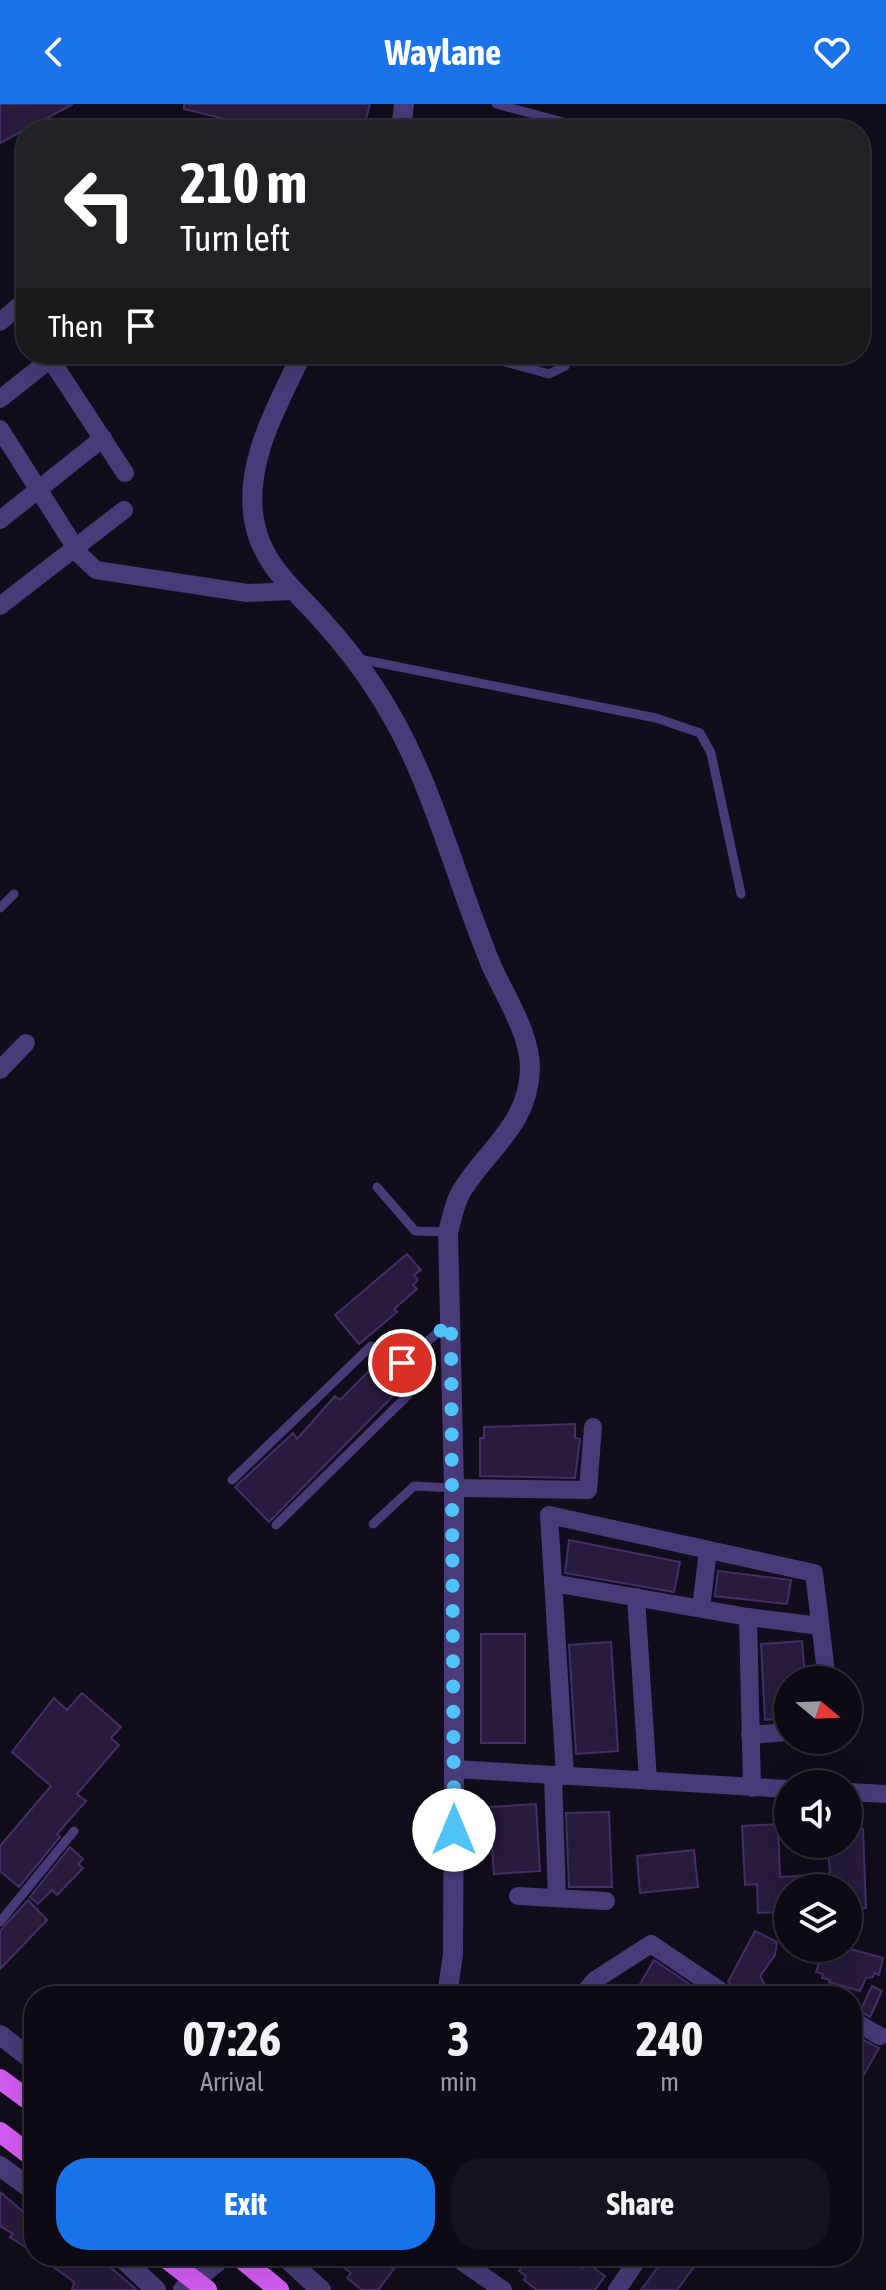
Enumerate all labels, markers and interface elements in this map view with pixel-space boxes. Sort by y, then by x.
icon: back [32,30,76,74]
icon: heart [810,30,854,74]
text: Waylane [385,31,501,73]
text: 210 m [180,151,307,215]
icon: left [48,152,152,256]
text: Turn left [180,217,290,259]
icon: arrive [119,304,163,348]
text: Then [48,309,103,343]
pin [368,1329,436,1397]
icon: arrive [380,1341,424,1385]
north arrow [774,1666,862,1754]
map controls [774,1666,862,1962]
button: sound [774,1770,862,1858]
position arrow [412,1788,496,1872]
button: layers [774,1874,862,1962]
text: 07:26 [183,2011,281,2066]
text: 3 [447,2011,470,2066]
text: 240 [636,2011,703,2066]
text: Arrival [200,2067,264,2097]
text: min [440,2067,477,2097]
text: m [660,2067,679,2097]
button: Exit [56,2158,435,2250]
button: Share [451,2158,830,2250]

